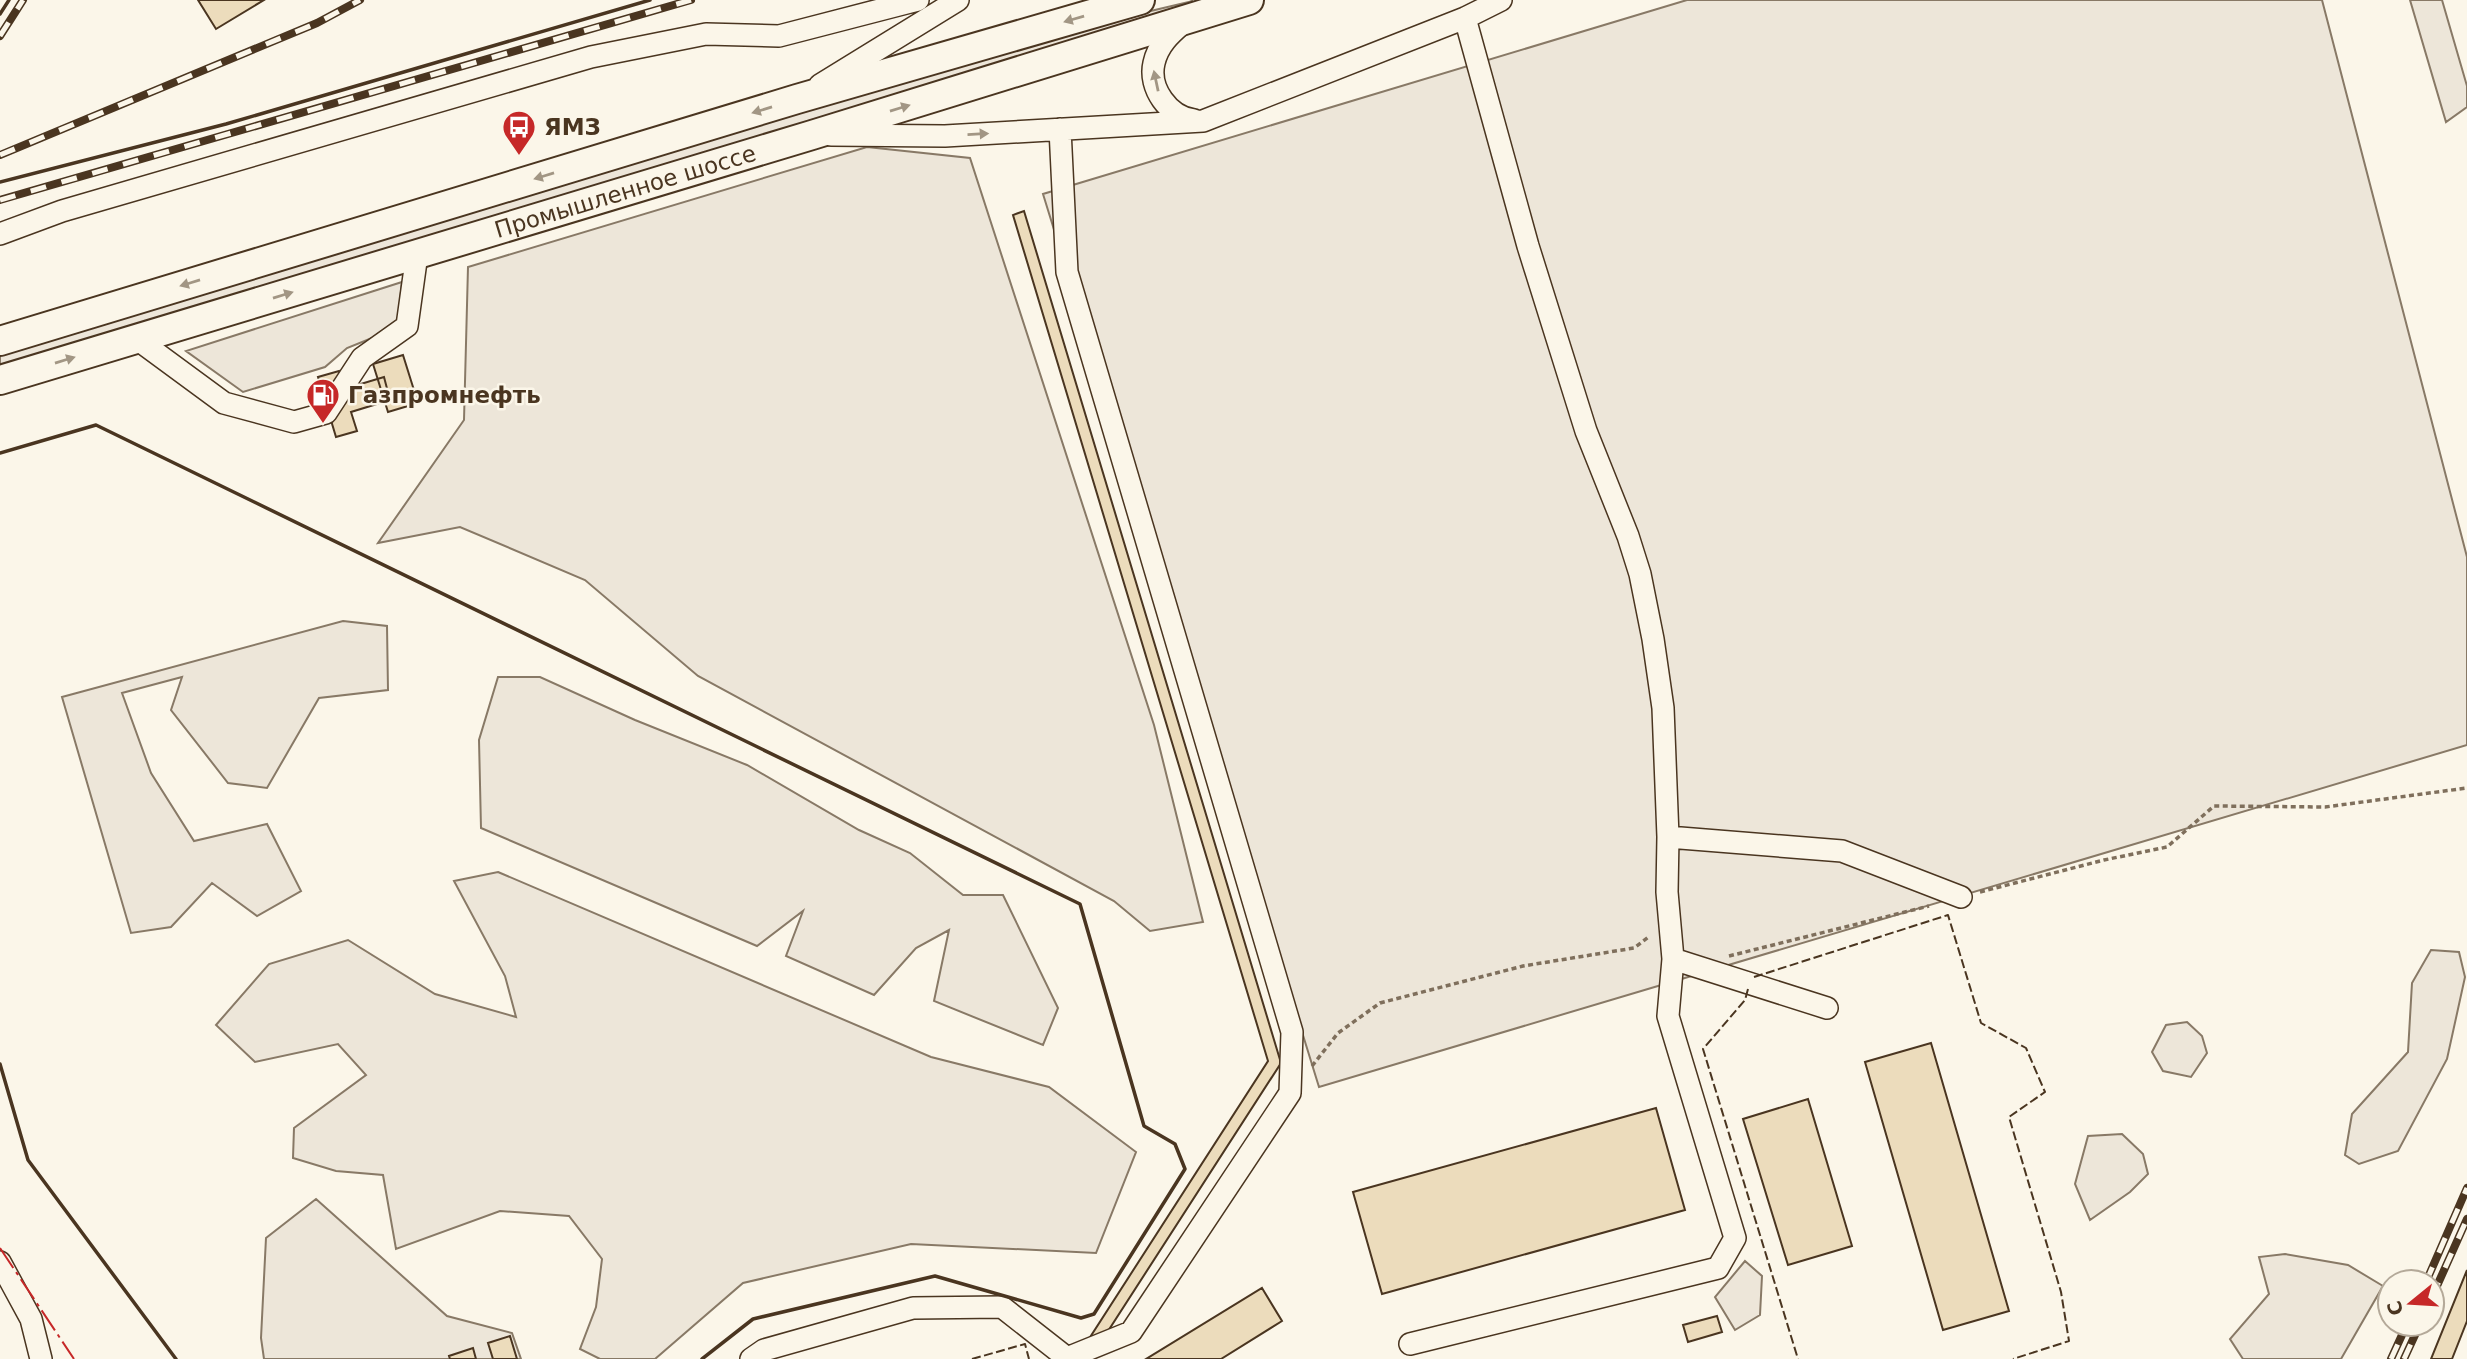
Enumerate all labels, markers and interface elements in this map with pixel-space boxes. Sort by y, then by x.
one-way arrow [1063,14,1085,25]
one-way arrow [1151,70,1162,92]
one-way arrow [890,103,911,113]
one-way arrow [751,106,772,116]
bus stop icon: ЯМЗ [500,108,538,157]
place label: ЯМЗ [544,114,601,140]
one-way arrow [967,128,989,139]
street label: Промышленное шоссе [491,140,759,243]
one-way arrow [533,171,554,181]
one-way arrow [179,279,200,289]
one-way arrow [273,289,294,299]
one-way arrow [55,355,76,365]
fuel station icon: Газпромнефть [304,376,342,425]
place label: Газпромнефть [348,382,541,408]
north arrow [2376,1268,2446,1338]
text: С [2382,1298,2407,1318]

